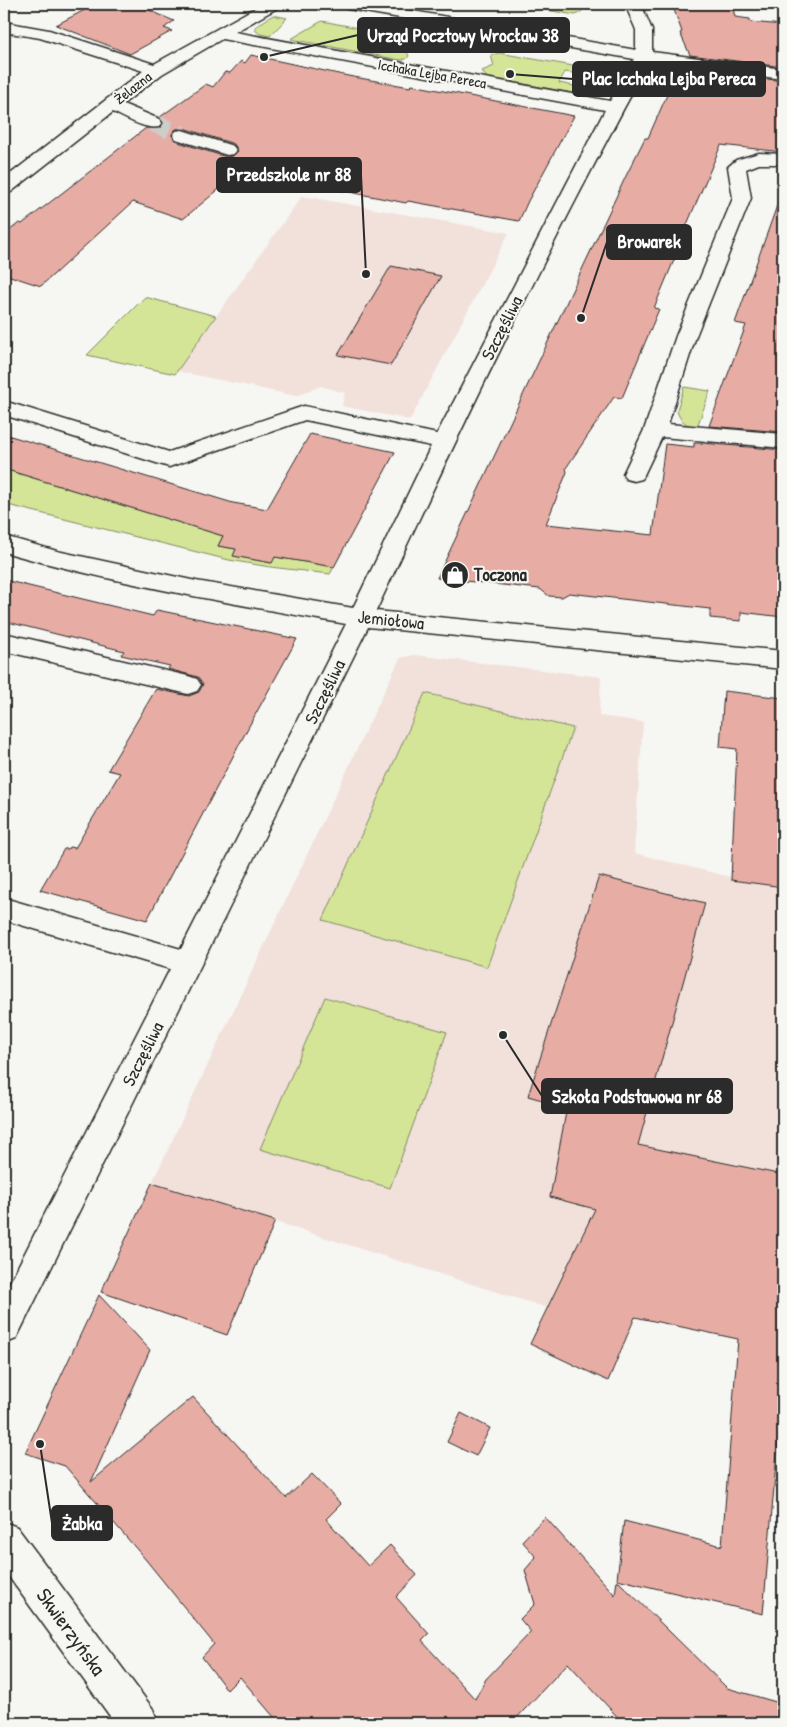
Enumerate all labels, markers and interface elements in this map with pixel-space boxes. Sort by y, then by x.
callout: Urząd Pocztowy Wrocław 38 [358,18,569,52]
text: Urząd Pocztowy Wrocław 38 [367,22,559,49]
street label: Icchaka Lejba Pereca [376,54,488,93]
callout: Plac Icchaka Lejba Pereca [573,62,765,96]
text: Plac Icchaka Lejba Pereca [583,65,756,91]
street label: Żelazna [109,66,156,109]
callout: Przedszkole nr 88 [217,158,361,192]
text: Przedszkole nr 88 [227,161,351,187]
callout: Browarek [607,225,691,259]
text: Browarek [617,228,681,254]
street label: Szczęśliwa [475,291,528,364]
shop icon: Toczona [440,560,470,590]
place label: Toczona [473,562,528,587]
street label: Jemiołowa [357,604,426,635]
street label: Szczęśliwa [298,655,351,728]
street label: Szczęśliwa [116,1017,169,1090]
callout: Szkoła Podstawowa nr 68 [542,1079,732,1113]
text: Szkoła Podstawowa nr 68 [552,1083,722,1109]
callout: Żabka [52,1506,112,1540]
text: Żabka [62,1510,103,1536]
street label: Skwierzyńska [30,1582,113,1681]

